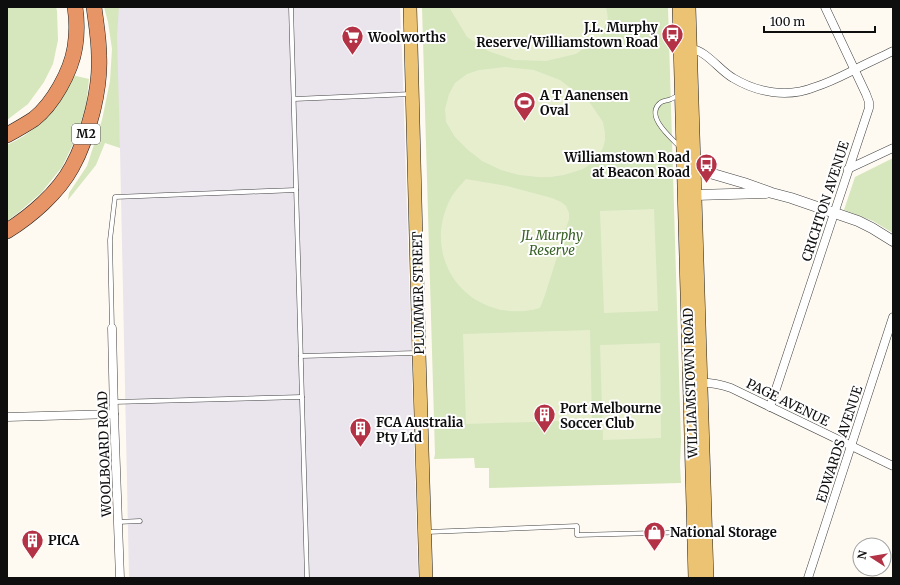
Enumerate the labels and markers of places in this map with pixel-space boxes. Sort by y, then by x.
place label: J.L. Murphy Reserve/Williamstown Road [476,19,658,51]
bus stop icon: J.L. Murphy Reserve/Williamstown Road [660,21,686,54]
supermarket icon: Woolworths [340,24,366,57]
place label: Woolworths [367,29,446,46]
place label: A T Aanensen Oval [539,87,629,119]
sports icon: A T Aanensen Oval [512,89,538,122]
place label: Williamstown Road at Beacon Road [563,149,690,181]
bus stop icon: Williamstown Road at Beacon Road [693,151,719,184]
place label: Port Melbourne Soccer Club [560,400,661,432]
building icon: Port Melbourne Soccer Club [532,402,558,435]
place label: FCA Australia Pty Ltd [376,414,463,446]
building icon: FCA Australia Pty Ltd [347,416,373,449]
shop icon: National Storage [642,519,668,552]
place label: National Storage [670,524,777,541]
building icon: PICA [19,527,45,560]
place label: PICA [48,532,80,549]

